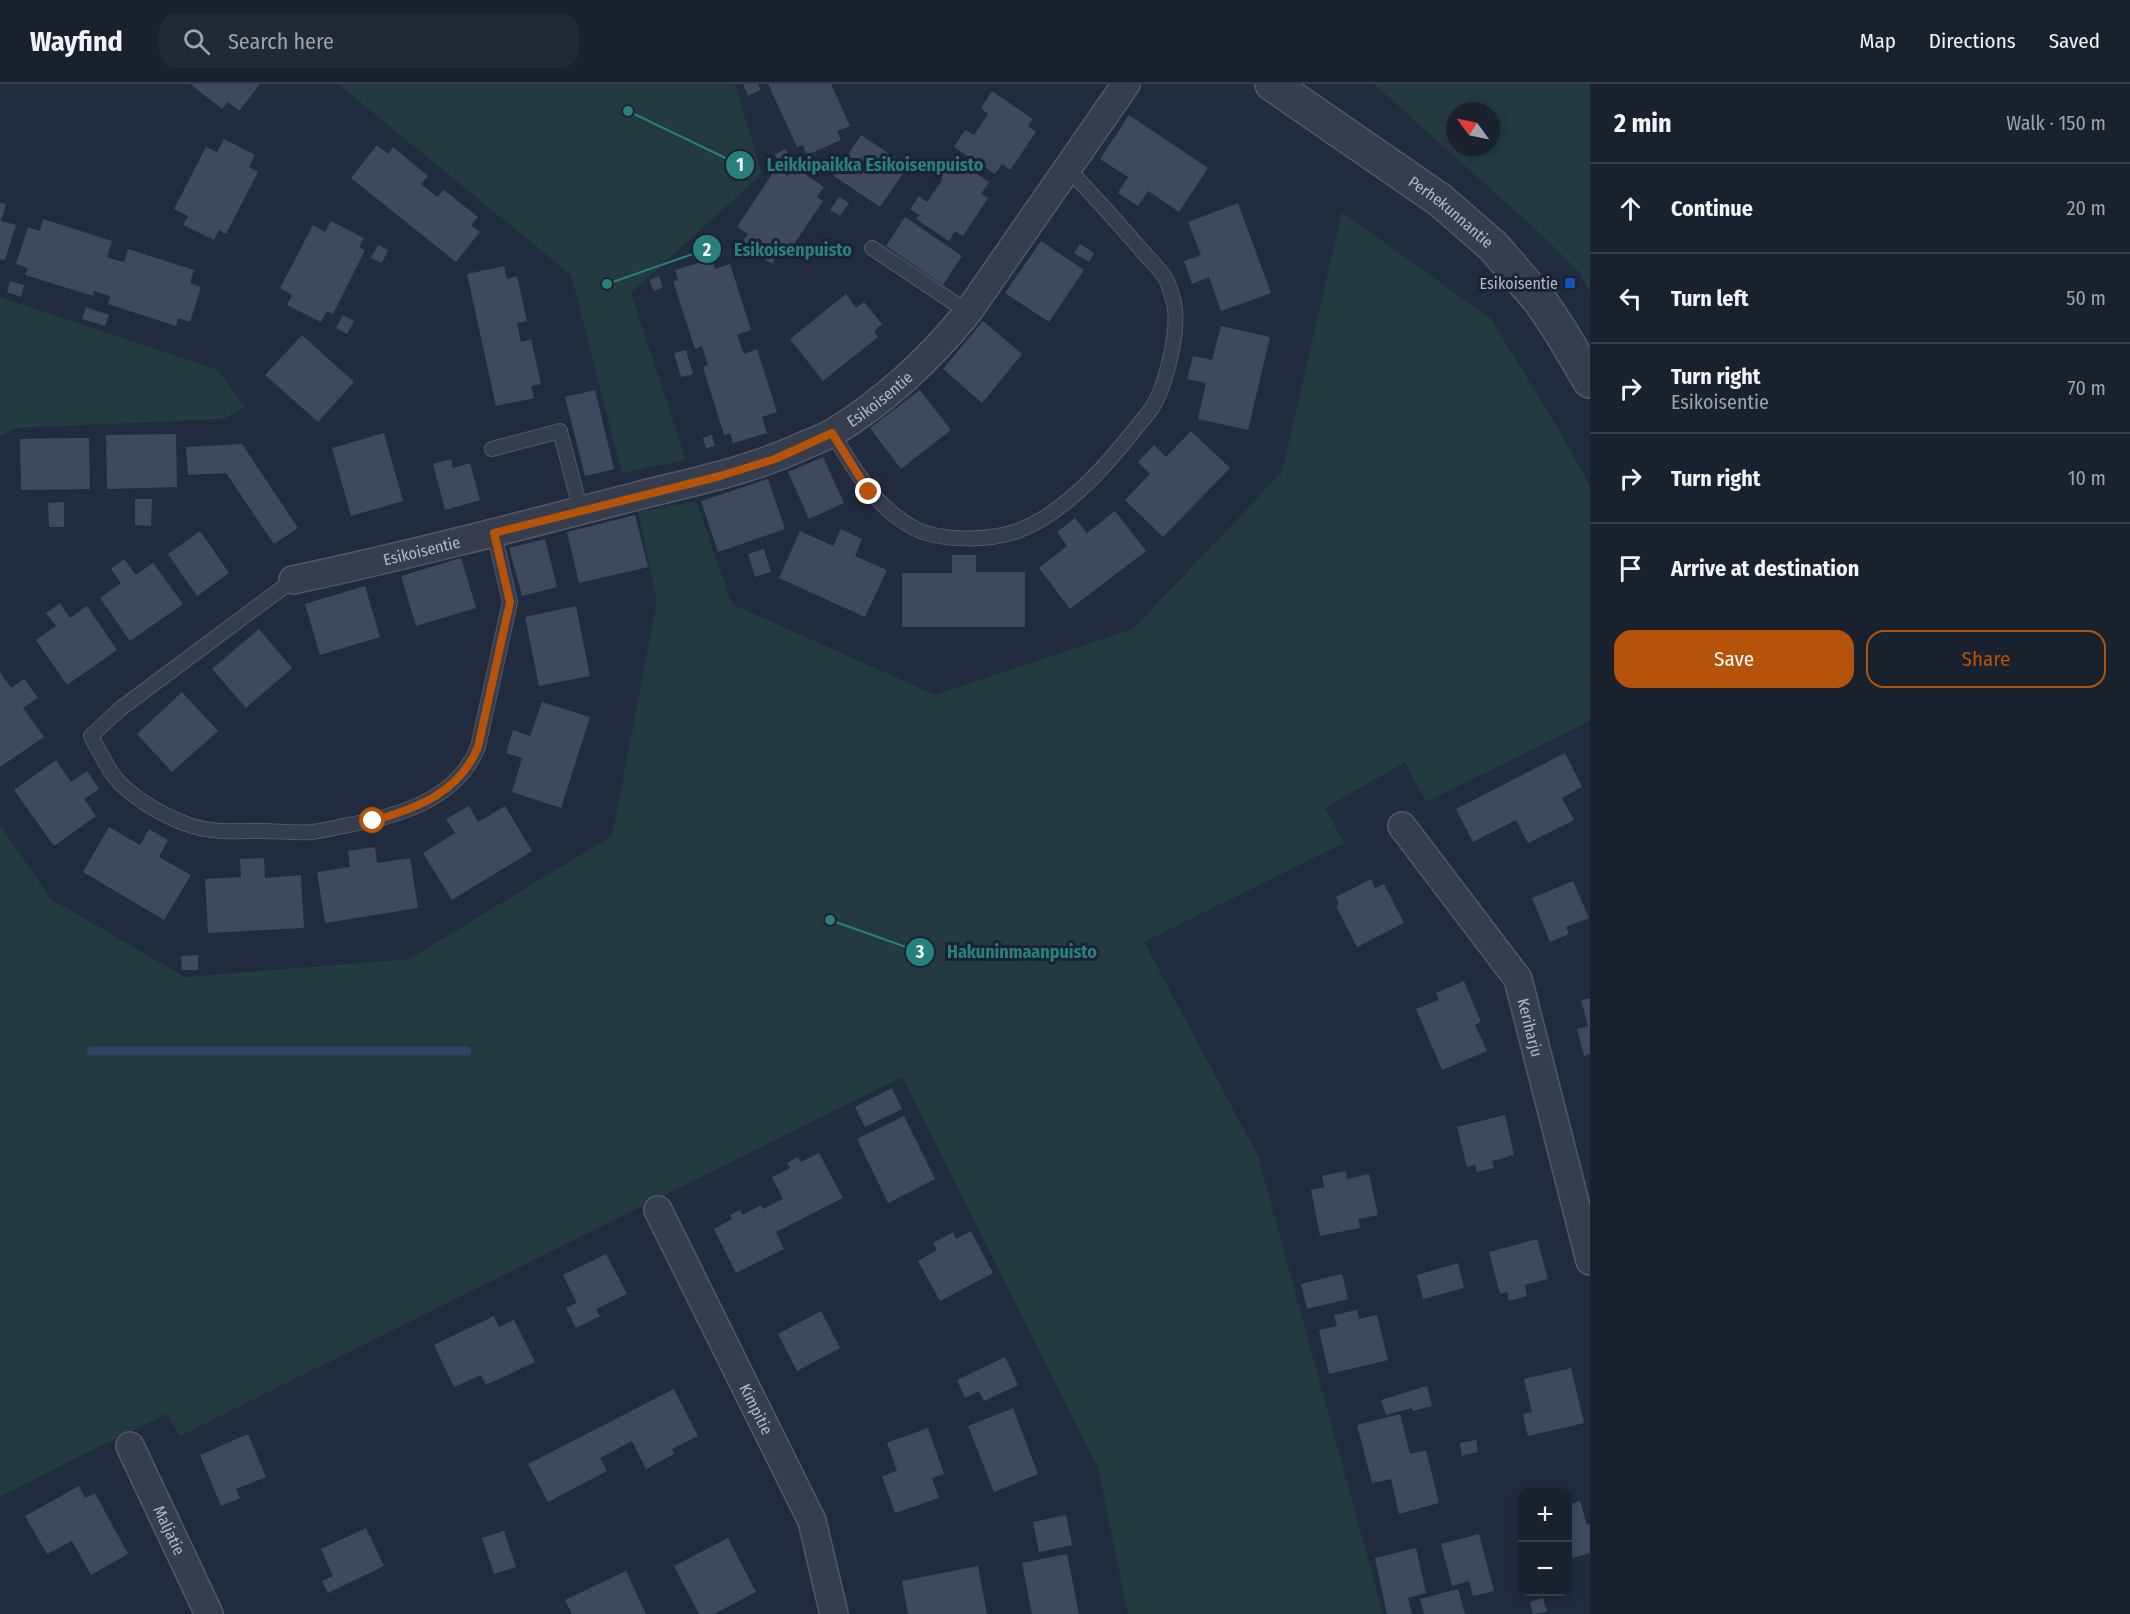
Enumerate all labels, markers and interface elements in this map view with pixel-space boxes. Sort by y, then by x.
search box [159,14,579,68]
text: Wayfind [30,25,123,58]
icon: search [180,25,213,58]
text: Search here [228,28,334,55]
text: Map [1859,28,1896,54]
text: Directions [1929,28,2016,54]
text: Saved [2049,28,2100,54]
north arrow [1446,102,1500,156]
text: 2 min [1614,108,1672,139]
text: Walk · 150 m [2006,111,2106,135]
callout: Leikkipaikka Esikoisenpuisto [725,147,995,183]
text: 1 [736,154,744,176]
text: Leikkipaikka Esikoisenpuisto [767,154,984,176]
street label: Perhekunnantie [1405,172,1497,252]
icon: ahead [1614,192,1647,225]
text: Continue [1671,195,1753,222]
text: 20 m [2067,196,2106,220]
callout: Esikoisenpuisto [692,231,864,267]
text: 2 [702,239,711,261]
text: Esikoisenpuisto [734,239,852,261]
place label: Esikoisentie [1480,274,1558,293]
marker: Esikoisentie [1563,276,1577,290]
icon: left [1614,282,1647,315]
text: Turn left [1671,285,1749,312]
text: 50 m [2066,286,2106,310]
text: Turn right [1671,363,1760,390]
street label: Esikoisentie [843,367,916,431]
icon: right [1614,372,1647,405]
text: 70 m [2068,376,2106,400]
text: Esikoisentie [1671,390,1769,414]
icon: right [1614,462,1647,495]
text: Turn right [1671,465,1760,492]
text: 10 m [2068,466,2106,490]
route end [855,478,881,504]
street label: Esikoisentie [381,532,462,569]
icon: arrive [1614,552,1647,585]
text: Arrive at destination [1671,555,1859,582]
button: Save [1614,630,1854,688]
button: Share [1866,630,2106,688]
route start [359,807,385,833]
callout: Hakuninmaanpuisto [905,934,1109,970]
text: 3 [915,941,925,963]
text: Hakuninmaanpuisto [947,941,1097,963]
street label: Keriharju [1514,996,1547,1059]
street label: Kimpitie [736,1380,777,1438]
map controls [1518,1488,1572,1596]
button: + [1518,1488,1572,1542]
street label: Maljatie [150,1502,189,1558]
button: − [1518,1542,1572,1596]

